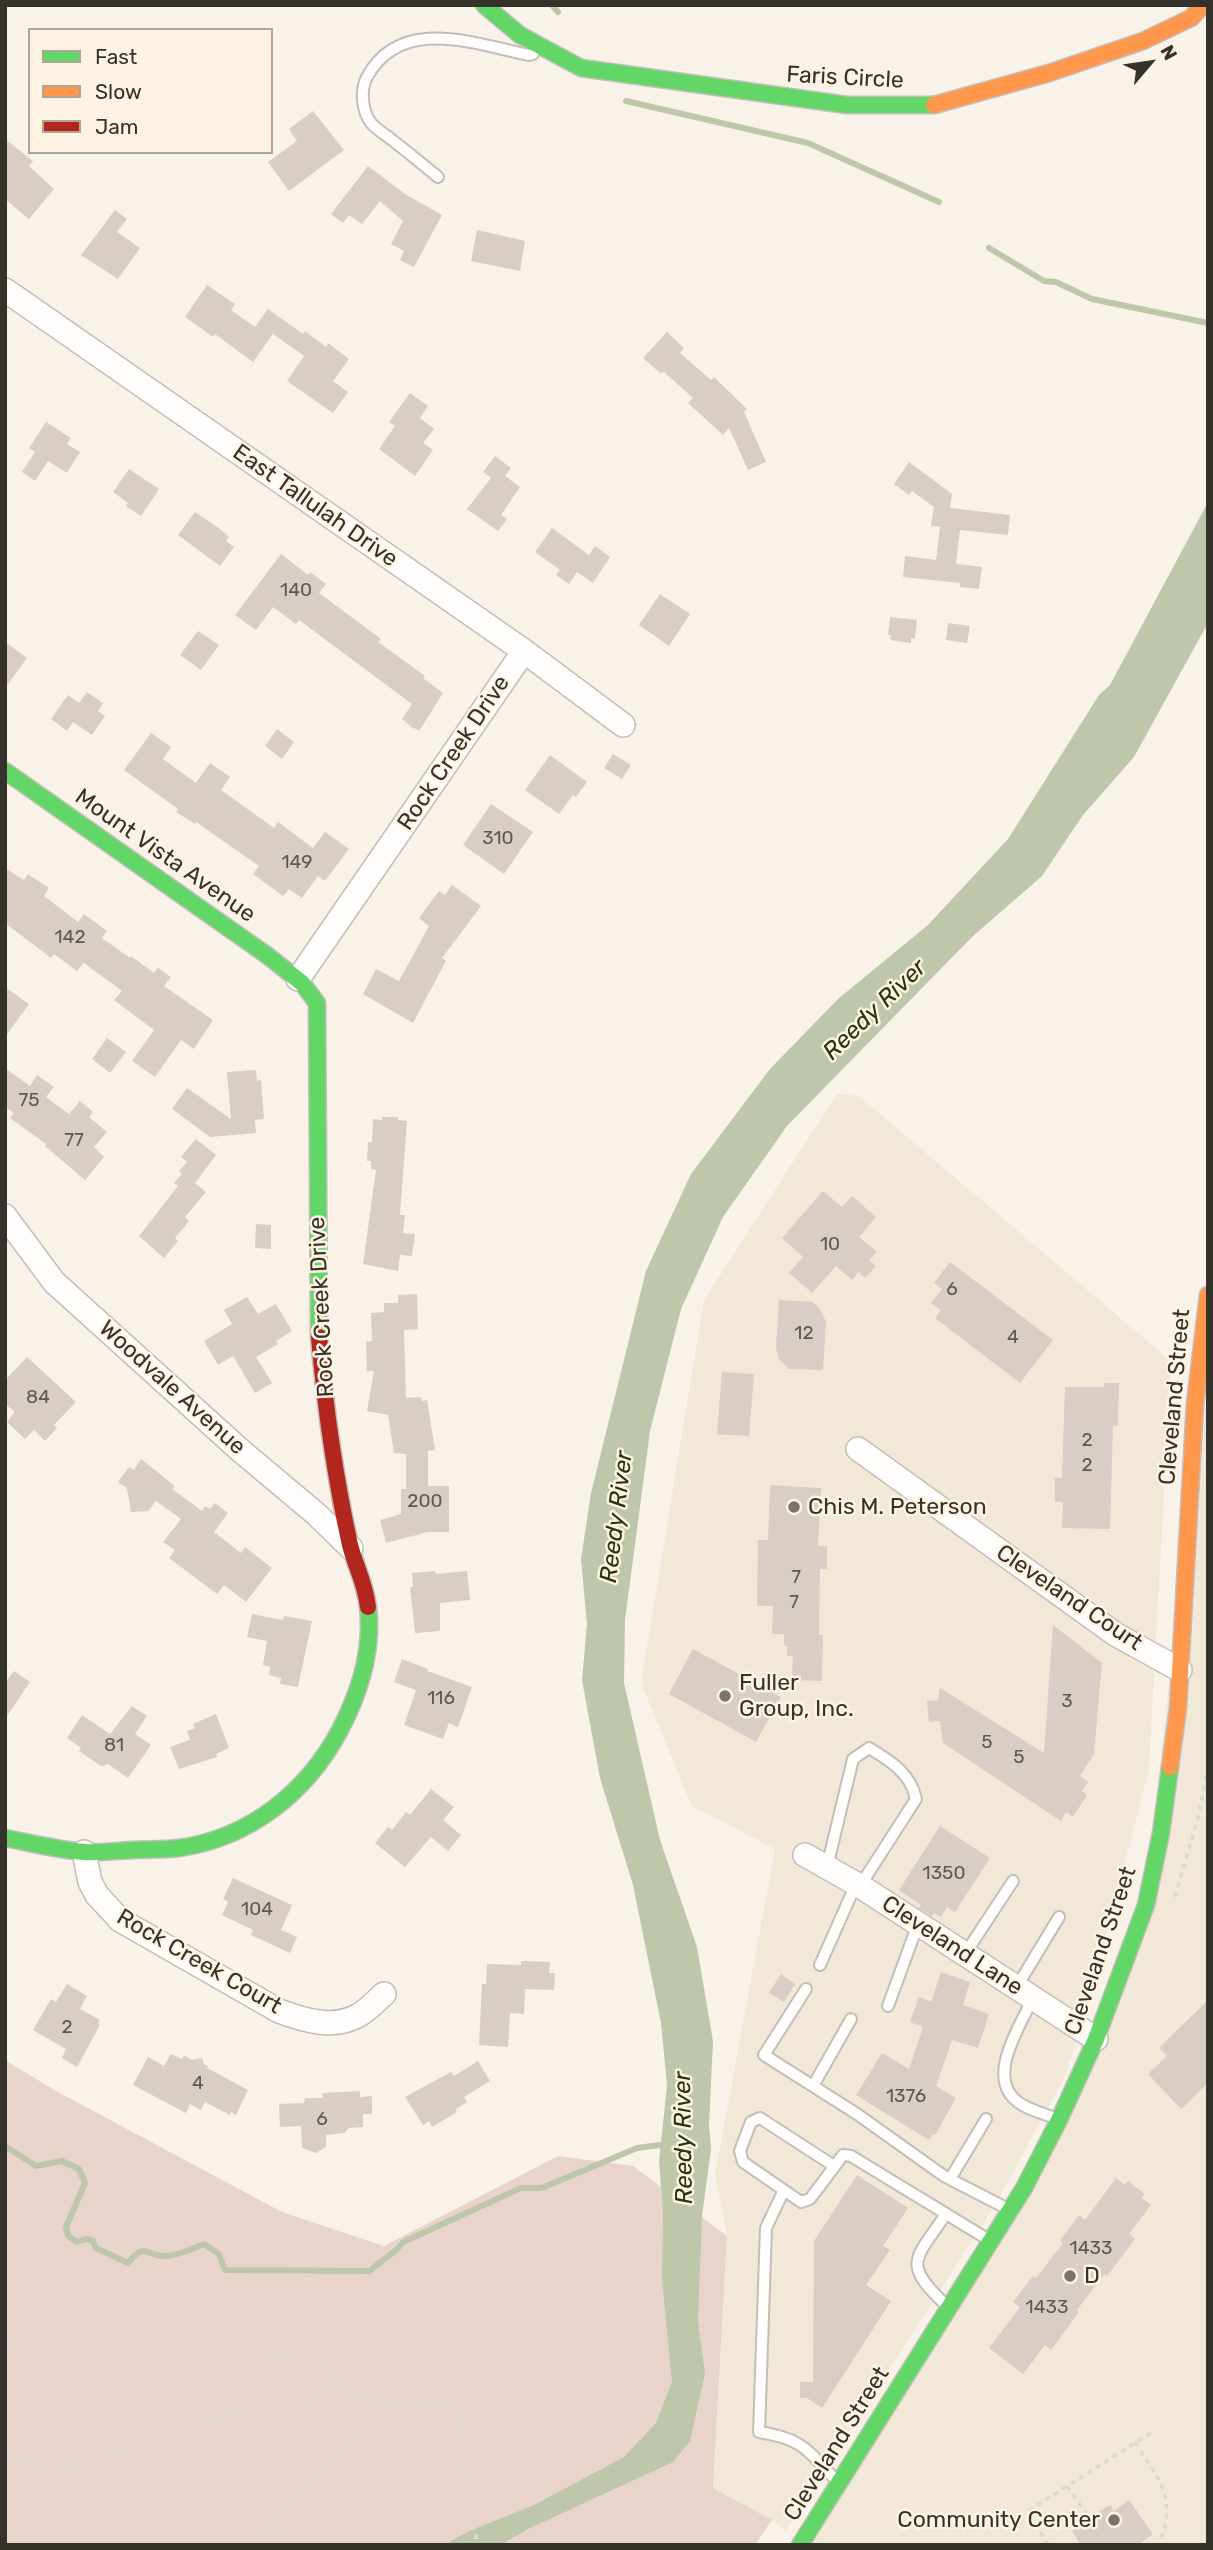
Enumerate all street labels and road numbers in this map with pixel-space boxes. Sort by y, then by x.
street label: Faris Circle [786,61,904,95]
street label: East Tallulah Drive [227,439,403,573]
street label: Rock Creek Drive [392,670,516,836]
street label: Mount Vista Avenue [69,783,261,929]
street label: Rock Creek Drive [303,1216,341,1398]
street label: Cleveland Street [1154,1308,1196,1486]
street label: Woodvale Avenue [93,1315,251,1461]
street label: Cleveland Court [991,1539,1147,1657]
street label: Cleveland Street [1059,1863,1143,2039]
street label: Cleveland Lane [876,1890,1028,2002]
street label: Rock Creek Court [112,1904,286,2020]
street label: Cleveland Street [779,2362,895,2526]

